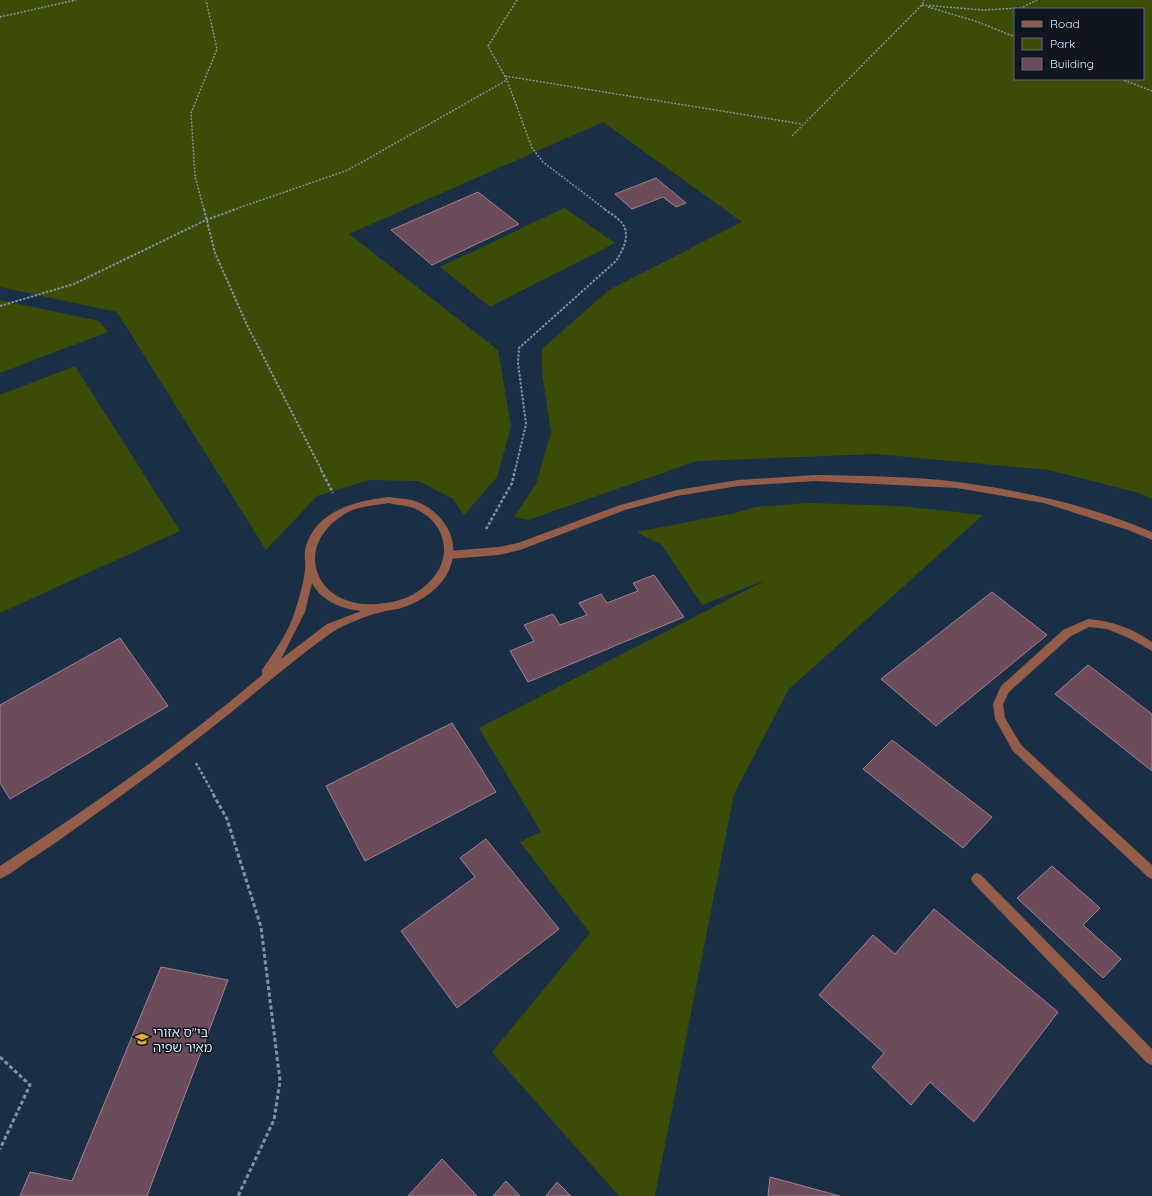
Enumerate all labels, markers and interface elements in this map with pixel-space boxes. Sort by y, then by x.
legend [1014,8,1144,80]
text: Road [1050,16,1080,31]
text: Park [1050,36,1075,51]
text: Building [1050,56,1094,71]
place label: בי"ס אזורי מאיר שפיה [153,1024,213,1055]
school or university icon: בי"ס אזורי מאיר שפיה [134,1031,150,1047]

